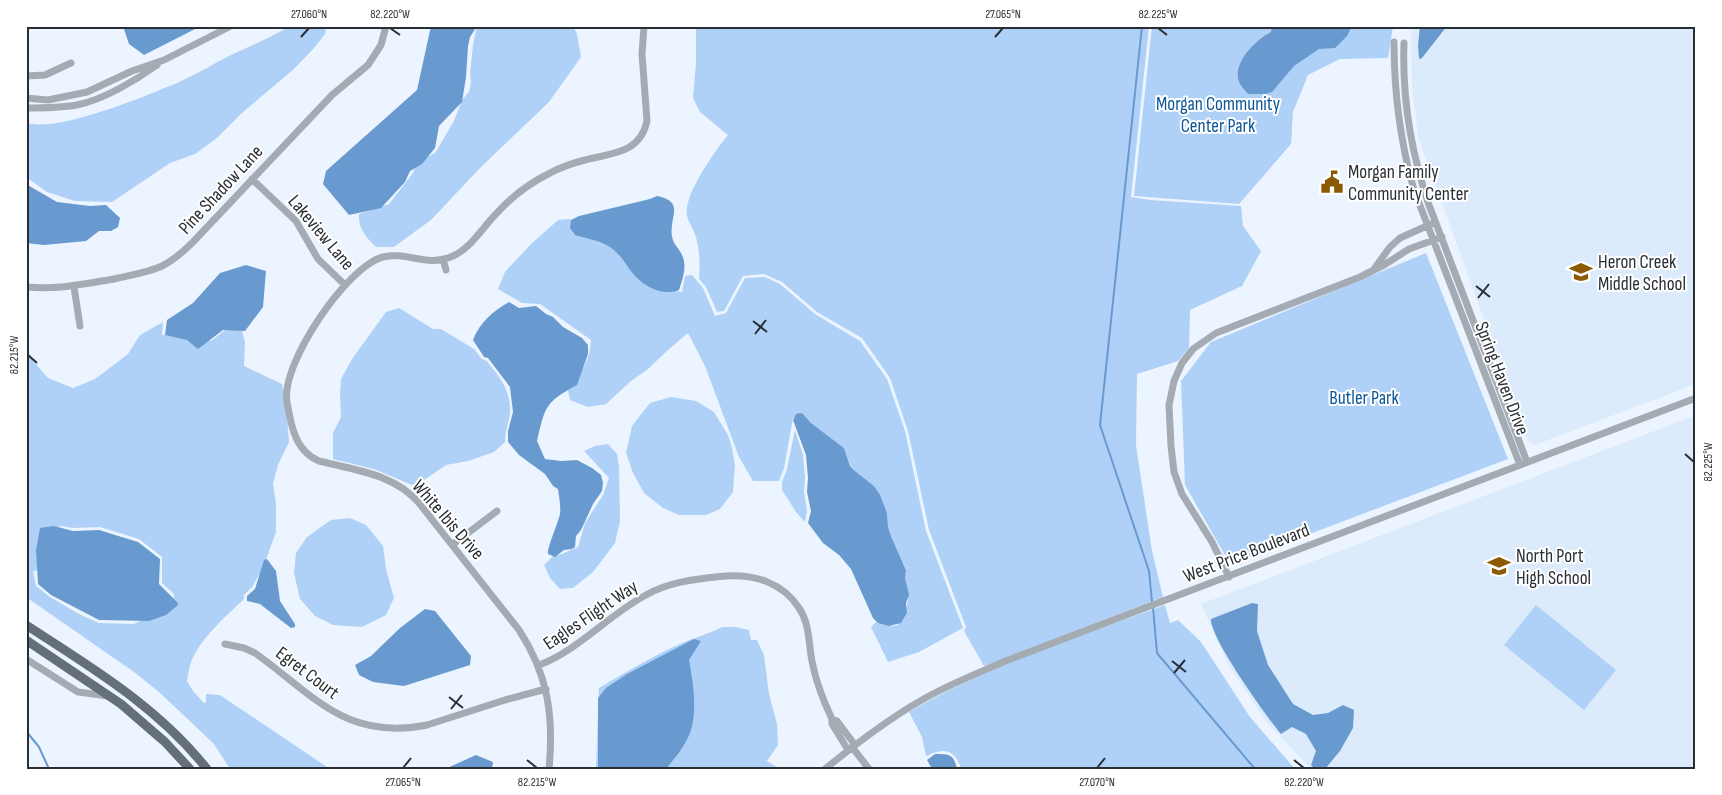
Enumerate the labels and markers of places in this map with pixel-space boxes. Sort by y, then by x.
place label: Morgan Family Community Center [1348,161,1469,206]
public building icon: Morgan Family Community Center [1319,169,1345,195]
place label: Heron Creek Middle School [1598,251,1686,296]
school or university icon: Heron Creek Middle School [1568,259,1594,285]
place label: North Port High School [1516,545,1591,590]
school or university icon: North Port High School [1486,553,1512,579]

